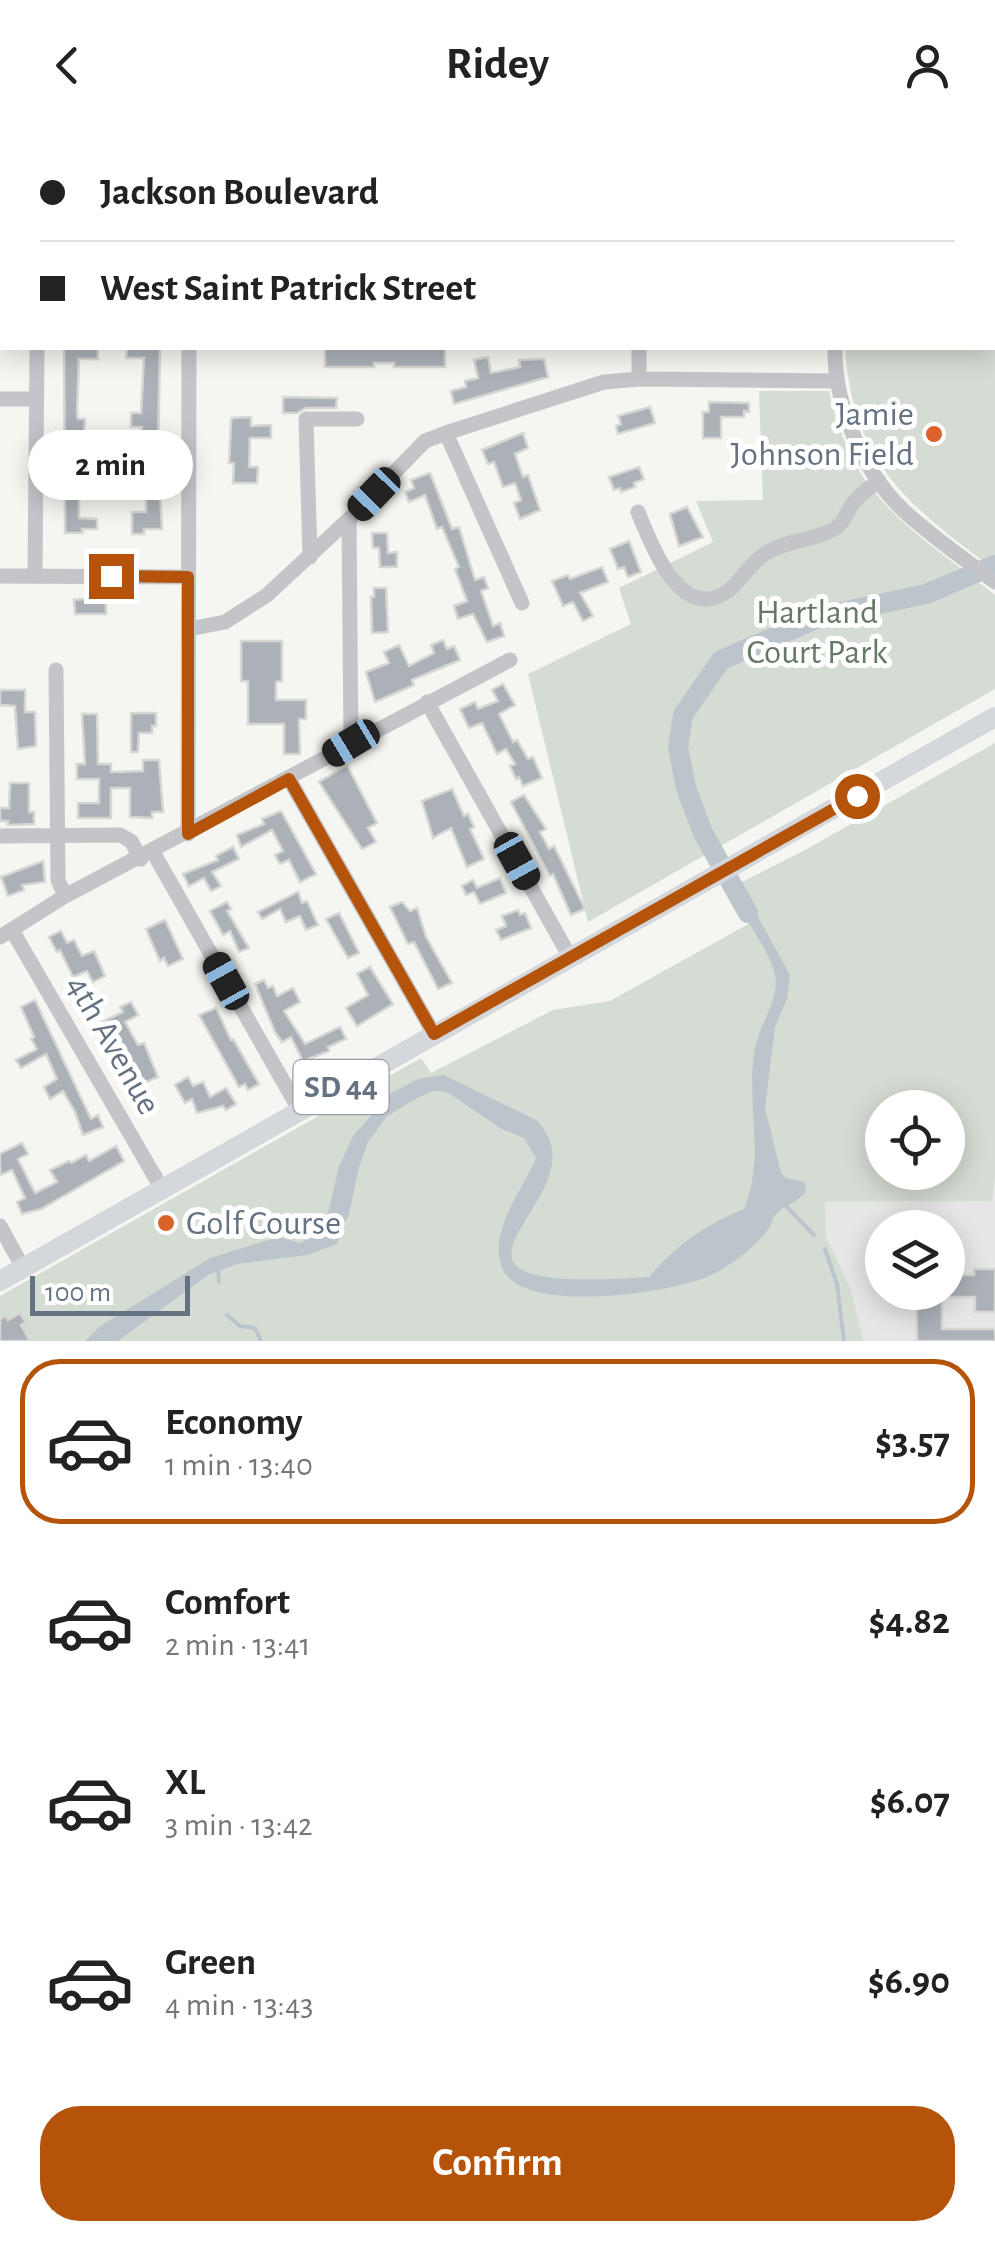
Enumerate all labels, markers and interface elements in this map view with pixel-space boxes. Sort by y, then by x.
icon: back [40,38,95,93]
icon: person [900,38,955,93]
text: Ridey [446,42,549,87]
text: Jackson Boulevard [100,174,379,212]
text: West Saint Patrick Street [100,270,476,308]
place label: Jamie Johnson Field [731,397,914,472]
marker: Jamie Johnson Field [923,423,945,445]
callout: 2 min [28,431,194,501]
text: 2 min [75,449,146,481]
car [342,462,406,526]
route end [89,554,134,599]
park label: Hartland Court Park [747,595,887,670]
car [318,715,384,771]
route start [835,774,880,819]
car [489,827,545,895]
car [198,947,254,1015]
street label: 4th Avenue [59,970,167,1120]
road number: SD 44 [294,1060,388,1114]
map controls [865,1090,965,1310]
button: locate [865,1090,965,1190]
place label: Golf Course [186,1206,341,1241]
button: layers [865,1210,965,1310]
marker: Golf Course [155,1212,177,1234]
scale bar [30,1271,190,1316]
text: 100 m [45,1279,111,1307]
icon: car [45,1397,135,1487]
text: Economy [165,1404,303,1442]
text: $3.57 [875,1423,950,1461]
text: 1 min · 13:40 [165,1449,313,1481]
icon: car [45,1577,135,1667]
text: Comfort [165,1584,290,1622]
text: $4.82 [868,1603,950,1641]
text: 2 min · 13:41 [165,1629,311,1661]
icon: car [45,1757,135,1847]
text: XL [165,1764,205,1802]
text: $6.07 [870,1783,950,1821]
text: 3 min · 13:42 [165,1809,313,1841]
icon: car [45,1937,135,2027]
text: Green [165,1944,256,1982]
text: $6.90 [868,1963,950,2001]
text: 4 min · 13:43 [165,1989,314,2021]
button: Confirm [40,2106,955,2221]

